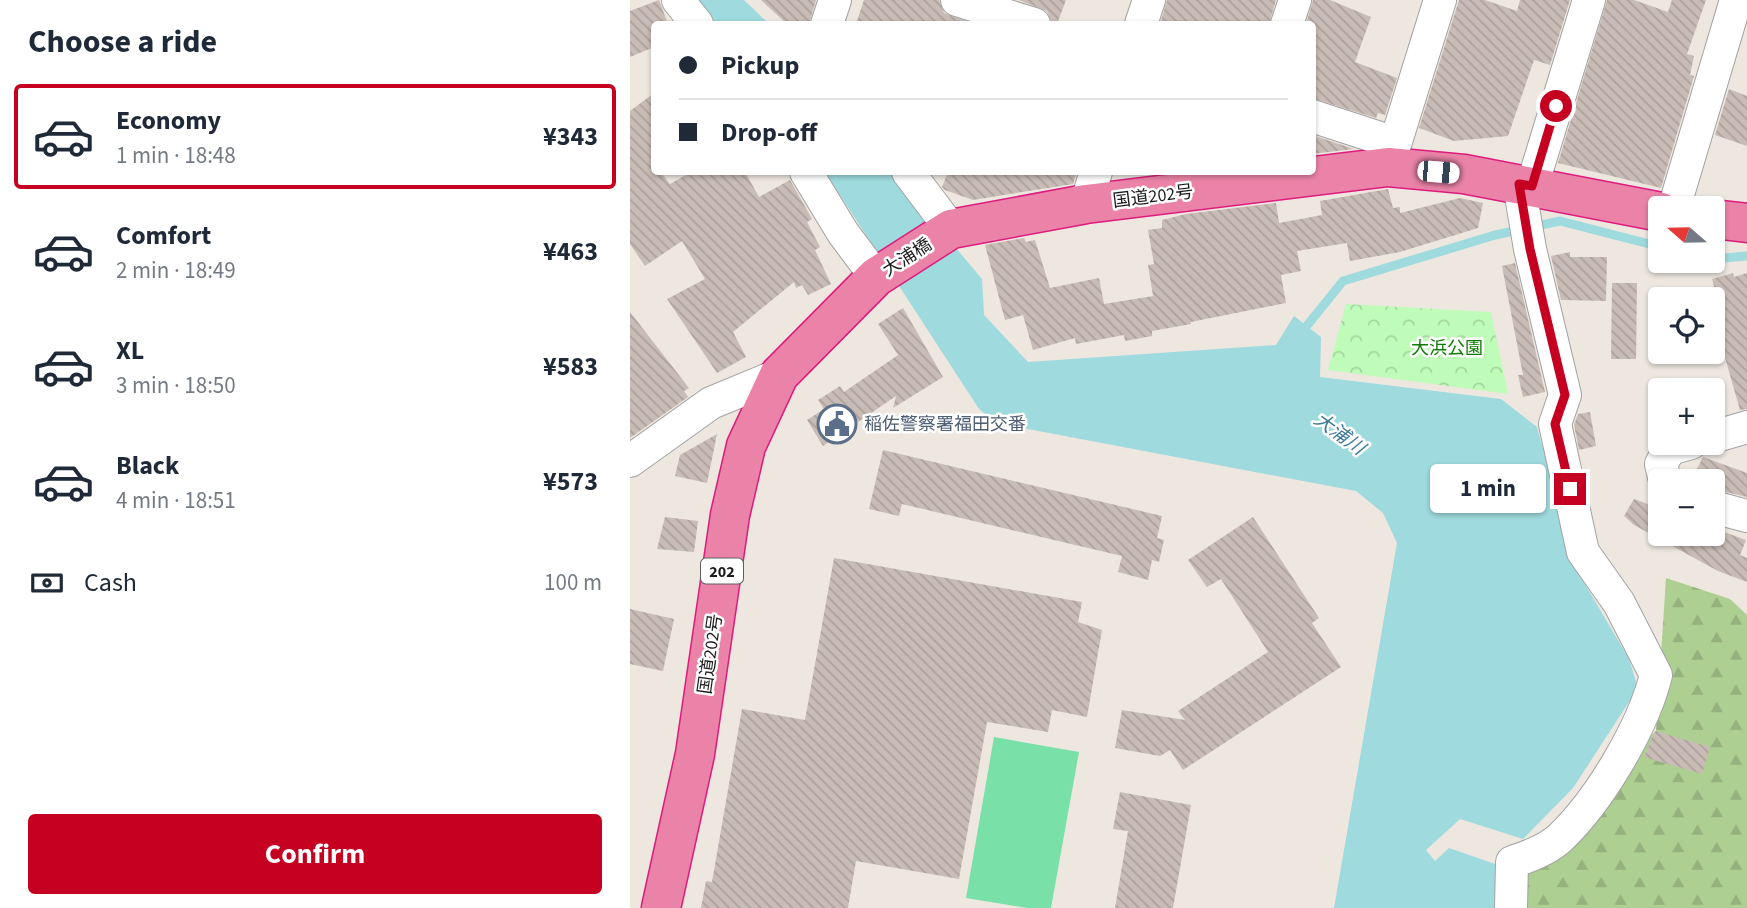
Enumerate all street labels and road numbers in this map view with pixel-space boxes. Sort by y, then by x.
street label: 国道202号 [1111,179,1195,214]
street label: 大浦橋 [878,232,937,283]
road number: 202 [701,558,743,584]
street label: 国道202号 [692,612,728,696]

